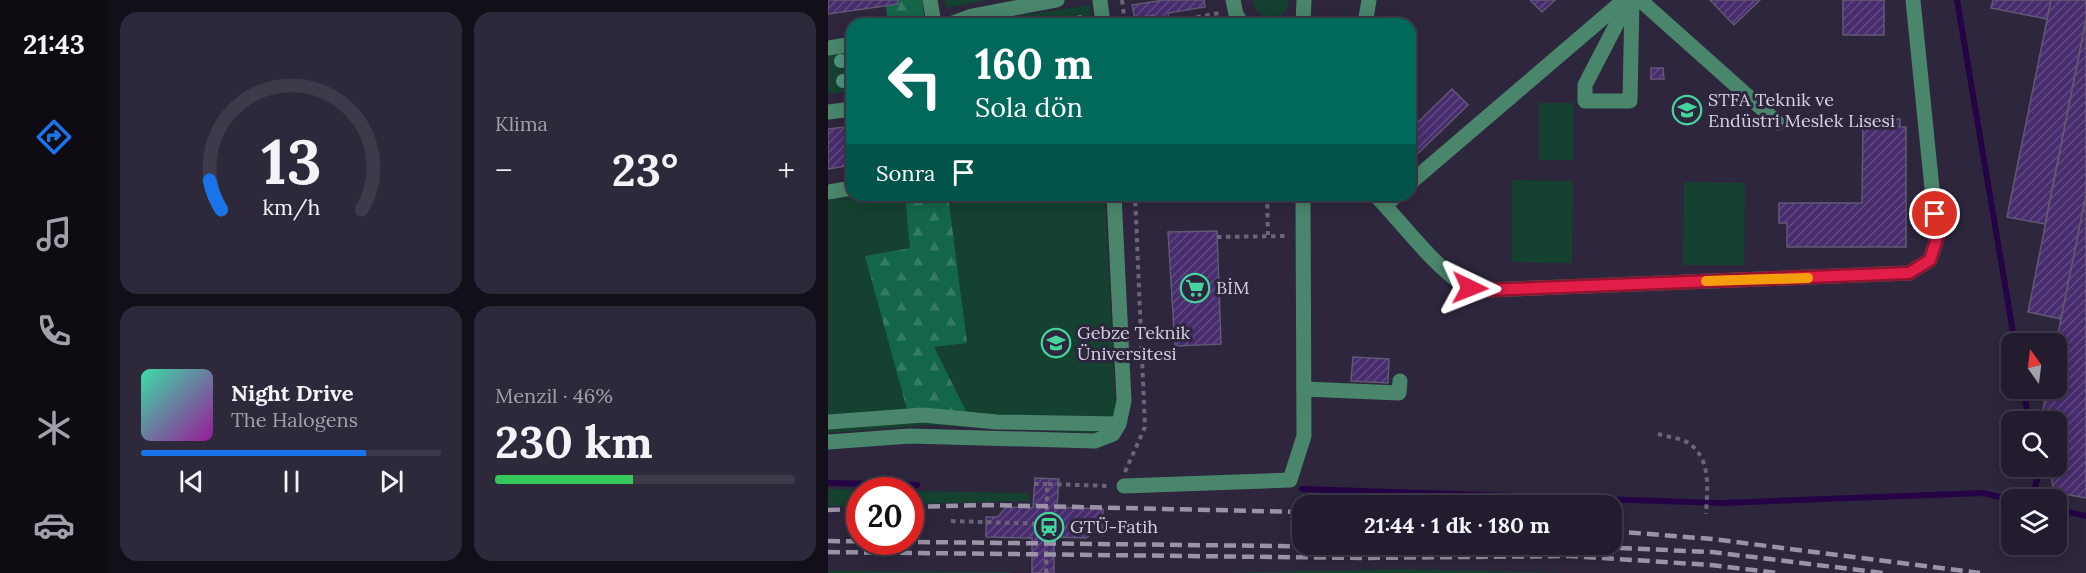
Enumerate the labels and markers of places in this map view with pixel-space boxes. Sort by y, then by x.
place label: STFA Teknik ve Endüstri Meslek Lisesi [1708,88,1895,132]
school or university icon: STFA Teknik ve Endüstri Meslek Lisesi [1671,94,1703,126]
pin [1909,188,1960,239]
supermarket icon: BİM [1179,272,1211,304]
place label: BİM [1216,276,1250,299]
place label: Gebze Teknik Üniversitesi [1077,321,1191,365]
school or university icon: Gebze Teknik Üniversitesi [1040,327,1072,359]
station icon: GTÜ-Fatih [1033,511,1065,543]
place label: GTÜ-Fatih [1070,515,1158,538]

